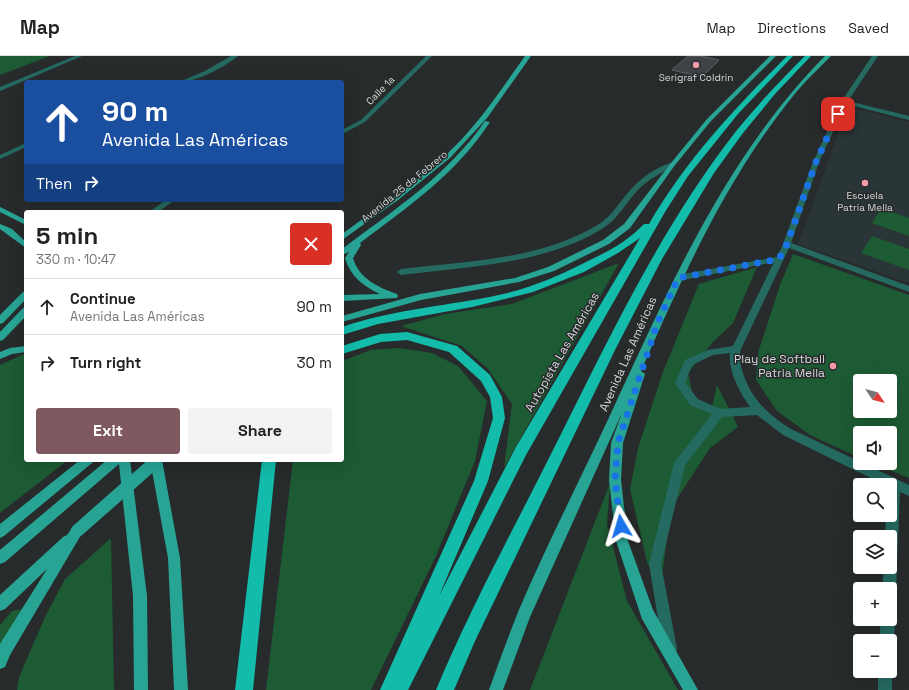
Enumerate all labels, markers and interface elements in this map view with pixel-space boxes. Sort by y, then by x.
text: Map [20,15,60,40]
text: Map [706,19,736,37]
text: Directions [758,19,826,37]
text: Saved [848,19,889,37]
marker: Serigraf Coldrin [691,60,701,70]
place label: Serigraf Coldrin [659,71,733,84]
street label: Calle 1a [363,73,398,108]
text: 90 m [102,93,168,129]
icon: ahead [36,96,88,148]
pin [821,97,855,131]
icon: arrive [827,103,849,125]
text: Avenida Las Américas [102,128,288,151]
street label: Avenida 25 de Febrero [359,148,450,225]
icon: right [80,172,102,194]
text: Then [36,174,72,193]
marker: Escuela Patria Mella [860,178,870,188]
place label: Escuela Patria Mella [837,189,893,214]
text: 5 min [36,220,98,251]
button: close [290,223,332,265]
text: 330 m · 10:47 [36,251,116,268]
text: Continue [70,289,136,308]
street label: Autopista Las Américas [521,289,603,415]
street label: Avenida Las Américas [595,294,661,414]
icon: ahead [36,296,58,318]
text: 90 m [296,297,332,316]
text: Avenida Las Américas [70,308,204,325]
place label: Play de Softball Patria Mella [734,351,825,381]
icon: right [36,352,58,374]
text: Turn right [70,353,141,372]
text: 30 m [297,353,332,372]
marker: Play de Softball Patria Mella [828,361,838,371]
north arrow [853,374,897,418]
map controls [853,374,897,678]
button: Exit [36,408,180,454]
button: Share [188,408,332,454]
button: sound [853,426,897,470]
button: search [853,478,897,522]
position arrow [600,505,642,547]
button: layers [853,530,897,574]
button: + [853,582,897,626]
button: − [853,634,897,678]

